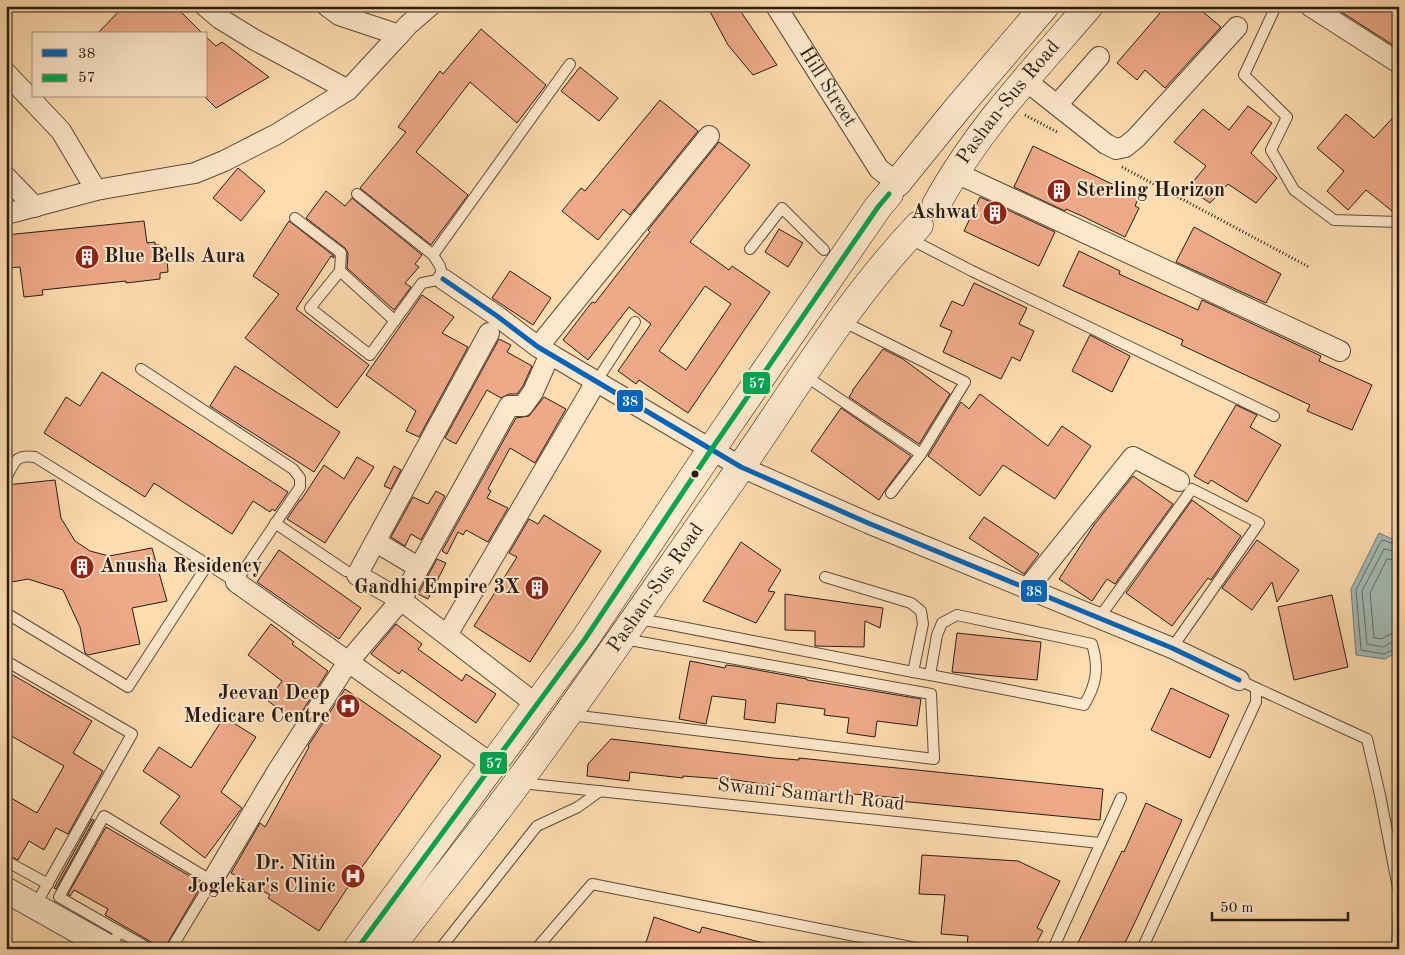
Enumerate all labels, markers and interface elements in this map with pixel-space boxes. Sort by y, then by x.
legend [32,32,208,98]
street label: Pashan-Sus Road [953,37,1064,168]
street label: Hill Street [795,44,860,131]
text: 38 [78,47,95,62]
text: 57 [78,71,95,86]
building icon: Sterling Horizon [1046,178,1072,204]
place label: Sterling Horizon [1076,181,1225,201]
building icon: Ashwat [982,200,1008,226]
place label: Ashwat [911,203,978,223]
building icon: Blue Bells Aura [74,244,100,270]
place label: Blue Bells Aura [104,247,245,267]
line badge: 57 [742,371,771,395]
text: 57 [749,377,765,391]
line badge: 38 [616,389,644,413]
text: 38 [622,395,638,409]
unlabelled marker [690,469,700,479]
street label: Pashan-Sus Road [604,520,708,656]
building icon: Anusha Residency [69,554,95,580]
place label: Anusha Residency [100,557,262,577]
building icon: Gandhi Empire 3X [524,575,550,601]
place label: Gandhi Empire 3X [354,578,520,598]
line badge: 38 [1020,579,1048,603]
text: 38 [1026,585,1042,599]
place label: Jeevan Deep Medicare Centre [184,684,330,727]
hospital icon: Jeevan Deep Medicare Centre [335,693,361,719]
line badge: 57 [479,751,508,775]
text: 57 [486,757,502,771]
street label: Swami Samarth Road [716,775,906,815]
place label: Dr. Nitin Joglekar's Clinic [188,854,336,897]
hospital icon: Dr. Nitin Joglekar's Clinic [340,863,366,889]
scale bar [1212,890,1349,922]
text: 50 m [1220,901,1254,916]

